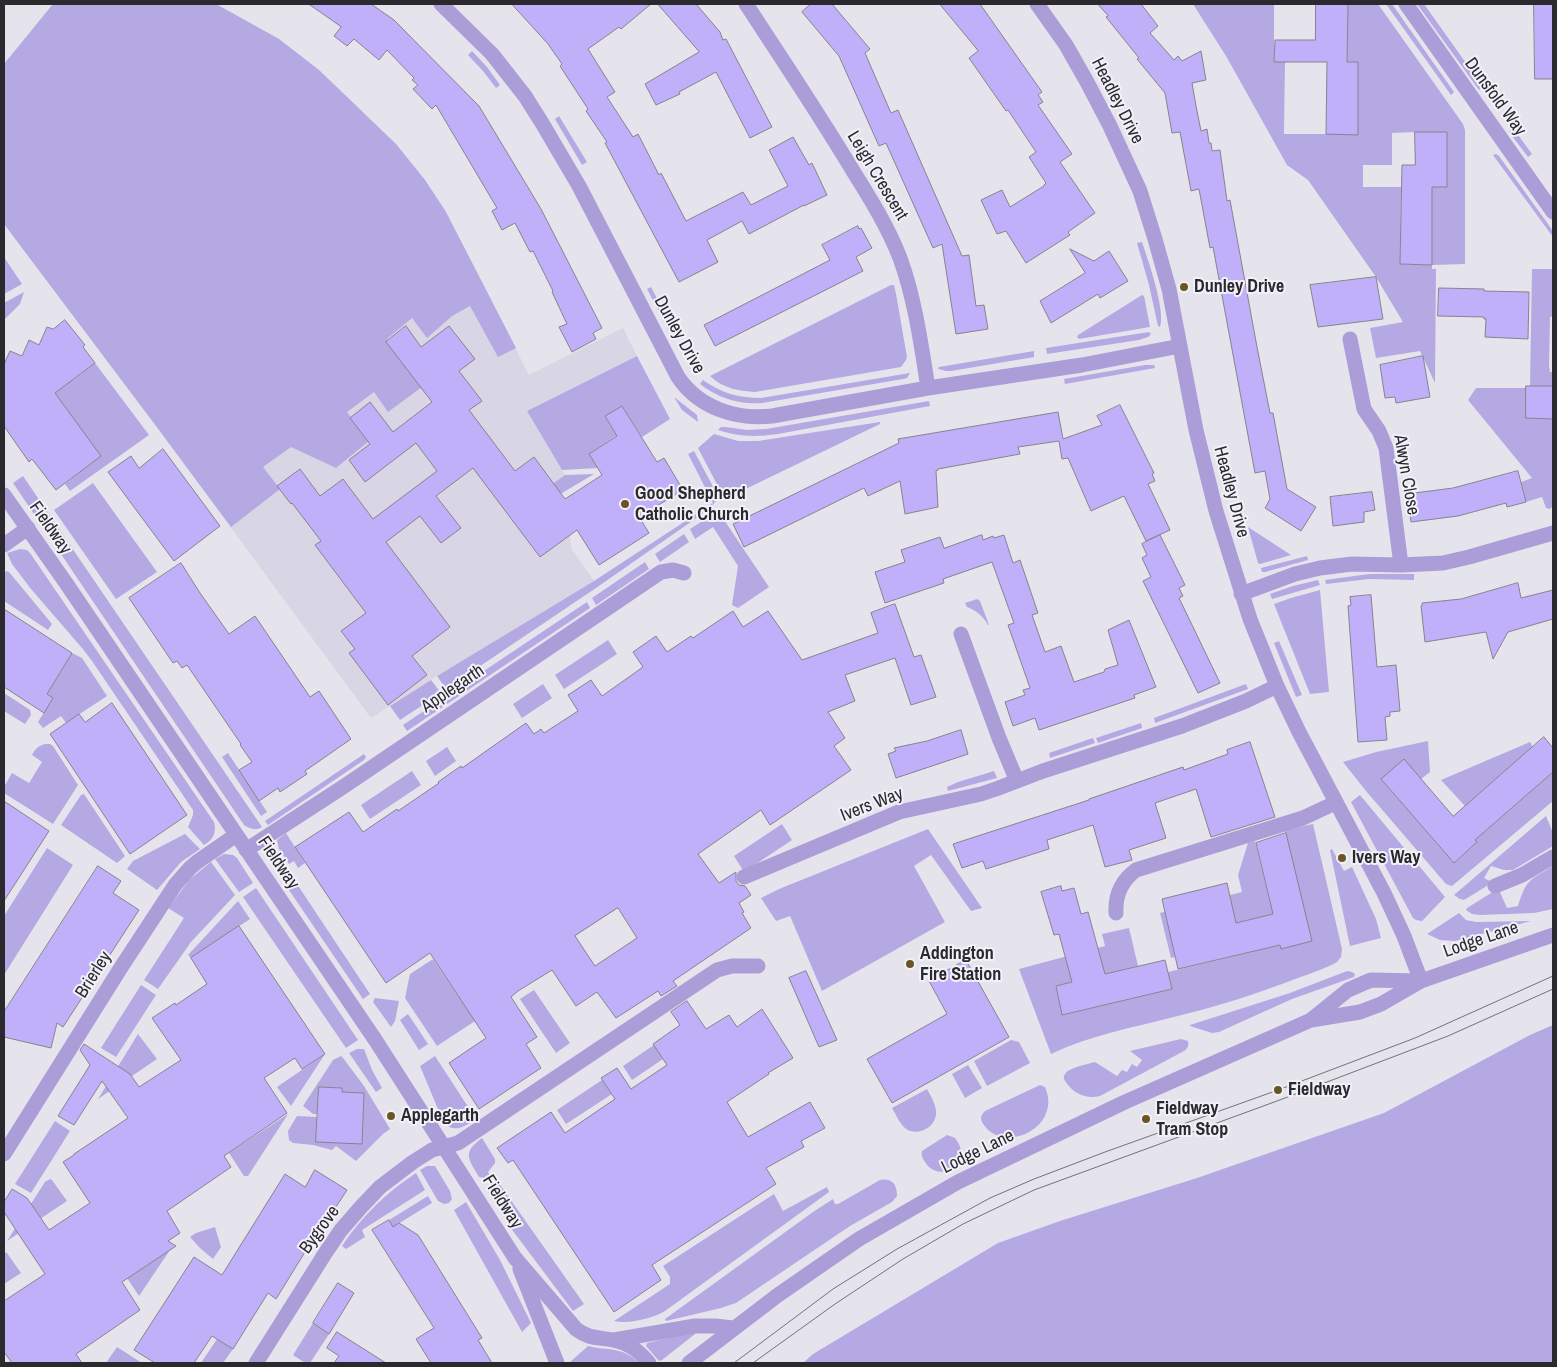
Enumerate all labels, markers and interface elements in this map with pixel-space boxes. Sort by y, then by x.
street label: Headley Drive [1086,54,1148,148]
street label: Dunsfold Way [1459,54,1531,140]
street label: Leigh Crescent [842,128,912,224]
place label: Dunley Drive [1194,276,1284,298]
marker: Dunley Drive [1178,281,1190,293]
street label: Dunley Drive [649,292,709,378]
street label: Alwyn Close [1388,433,1424,517]
street label: Headley Drive [1208,444,1254,540]
place label: Good Shepherd Catholic Church [635,483,749,526]
street label: Fieldway [24,498,76,558]
marker: Good Shepherd Catholic Church [619,498,631,510]
street label: Applegarth [417,660,489,718]
street label: Ivers Way [838,783,906,827]
street label: Fieldway [253,832,303,894]
place label: Ivers Way [1352,847,1420,869]
marker: Ivers Way [1336,852,1348,864]
street label: Lodge Lane [1441,917,1521,963]
place label: Addington Fire Station [920,943,1001,986]
street label: Brierley [71,948,117,1002]
marker: Addington Fire Station [904,958,916,970]
place label: Fieldway [1288,1079,1350,1101]
marker: Fieldway [1272,1084,1284,1096]
place label: Fieldway Tram Stop [1156,1098,1228,1140]
place label: Applegarth [401,1105,479,1127]
marker: Applegarth [385,1110,397,1122]
marker: Fieldway Tram Stop [1140,1113,1152,1125]
street label: Lodge Lane [938,1125,1018,1179]
street label: Fieldway [477,1171,527,1233]
street label: Bygrove [295,1202,345,1258]

